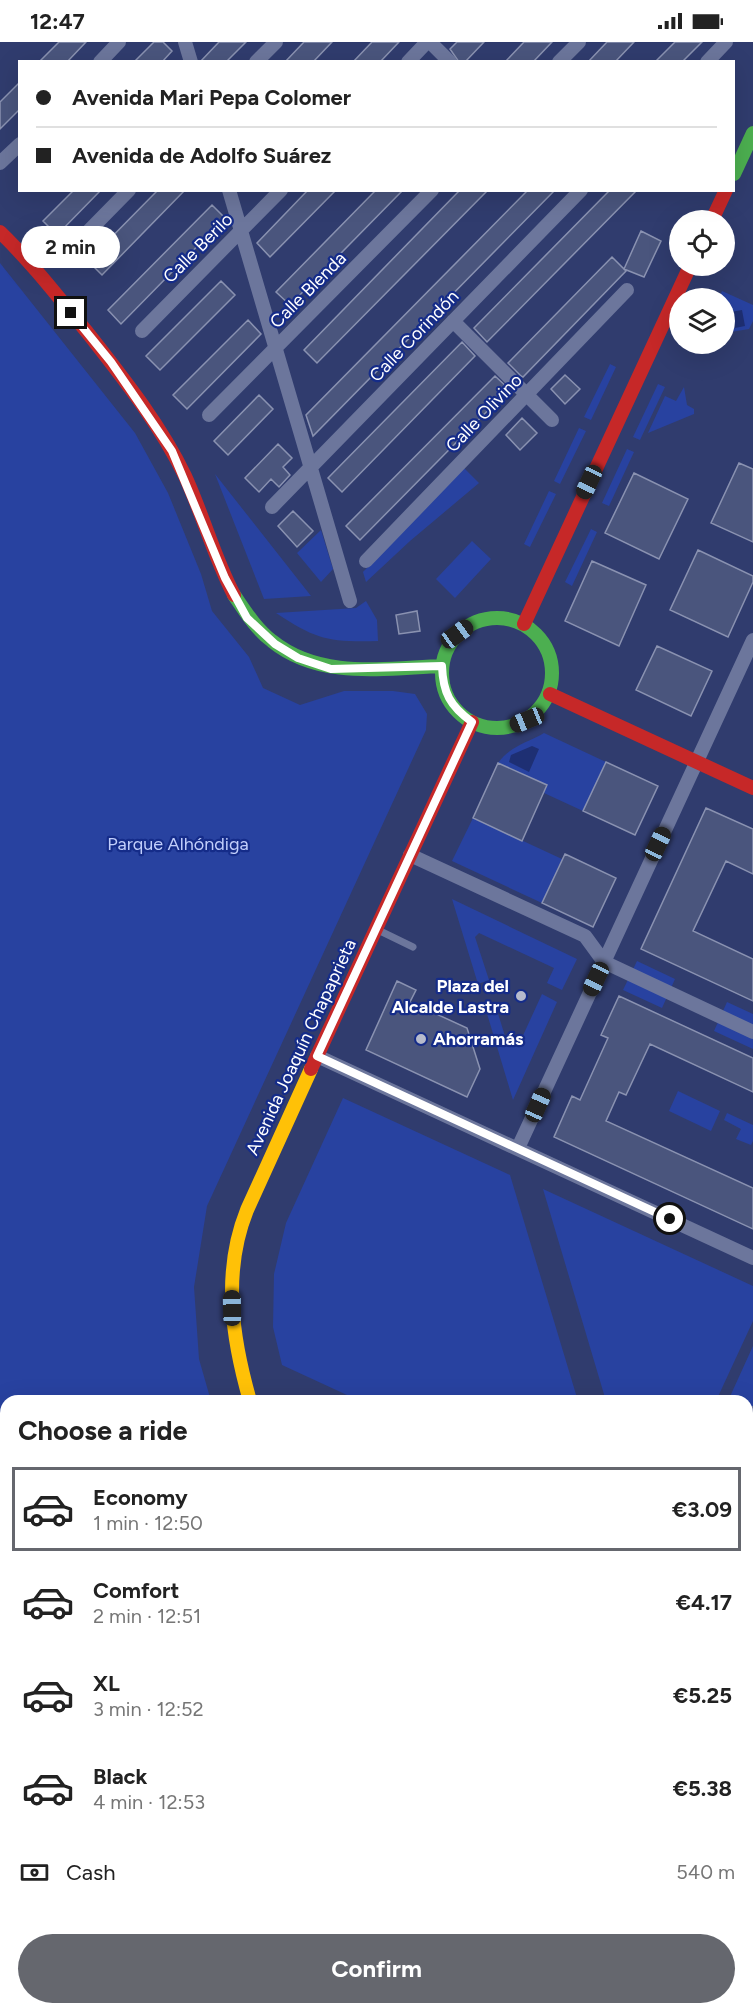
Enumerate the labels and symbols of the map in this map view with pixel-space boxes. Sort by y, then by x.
street label: Calle Berilo [158,208,238,288]
callout: 2 min [22,226,121,268]
street label: Calle Blenda [265,247,351,333]
street label: Calle Corindón [365,286,463,386]
route end [57,299,84,326]
street label: Calle Olivino [441,369,527,457]
car [573,462,605,502]
car [437,616,477,652]
car [507,705,547,735]
car [642,824,674,864]
park label: Parque Alhóndiga [107,833,249,855]
street label: Avenida Joaquín Chapaprieta [241,935,361,1159]
car [580,959,612,999]
place label: Plaza del Alcalde Lastra [392,975,509,1018]
marker: Plaza del Alcalde Lastra [514,989,528,1003]
place label: Ahorramás [433,1028,524,1050]
marker: Ahorramás [414,1032,428,1046]
car [522,1085,554,1125]
route start [656,1205,683,1232]
car [223,1290,241,1326]

